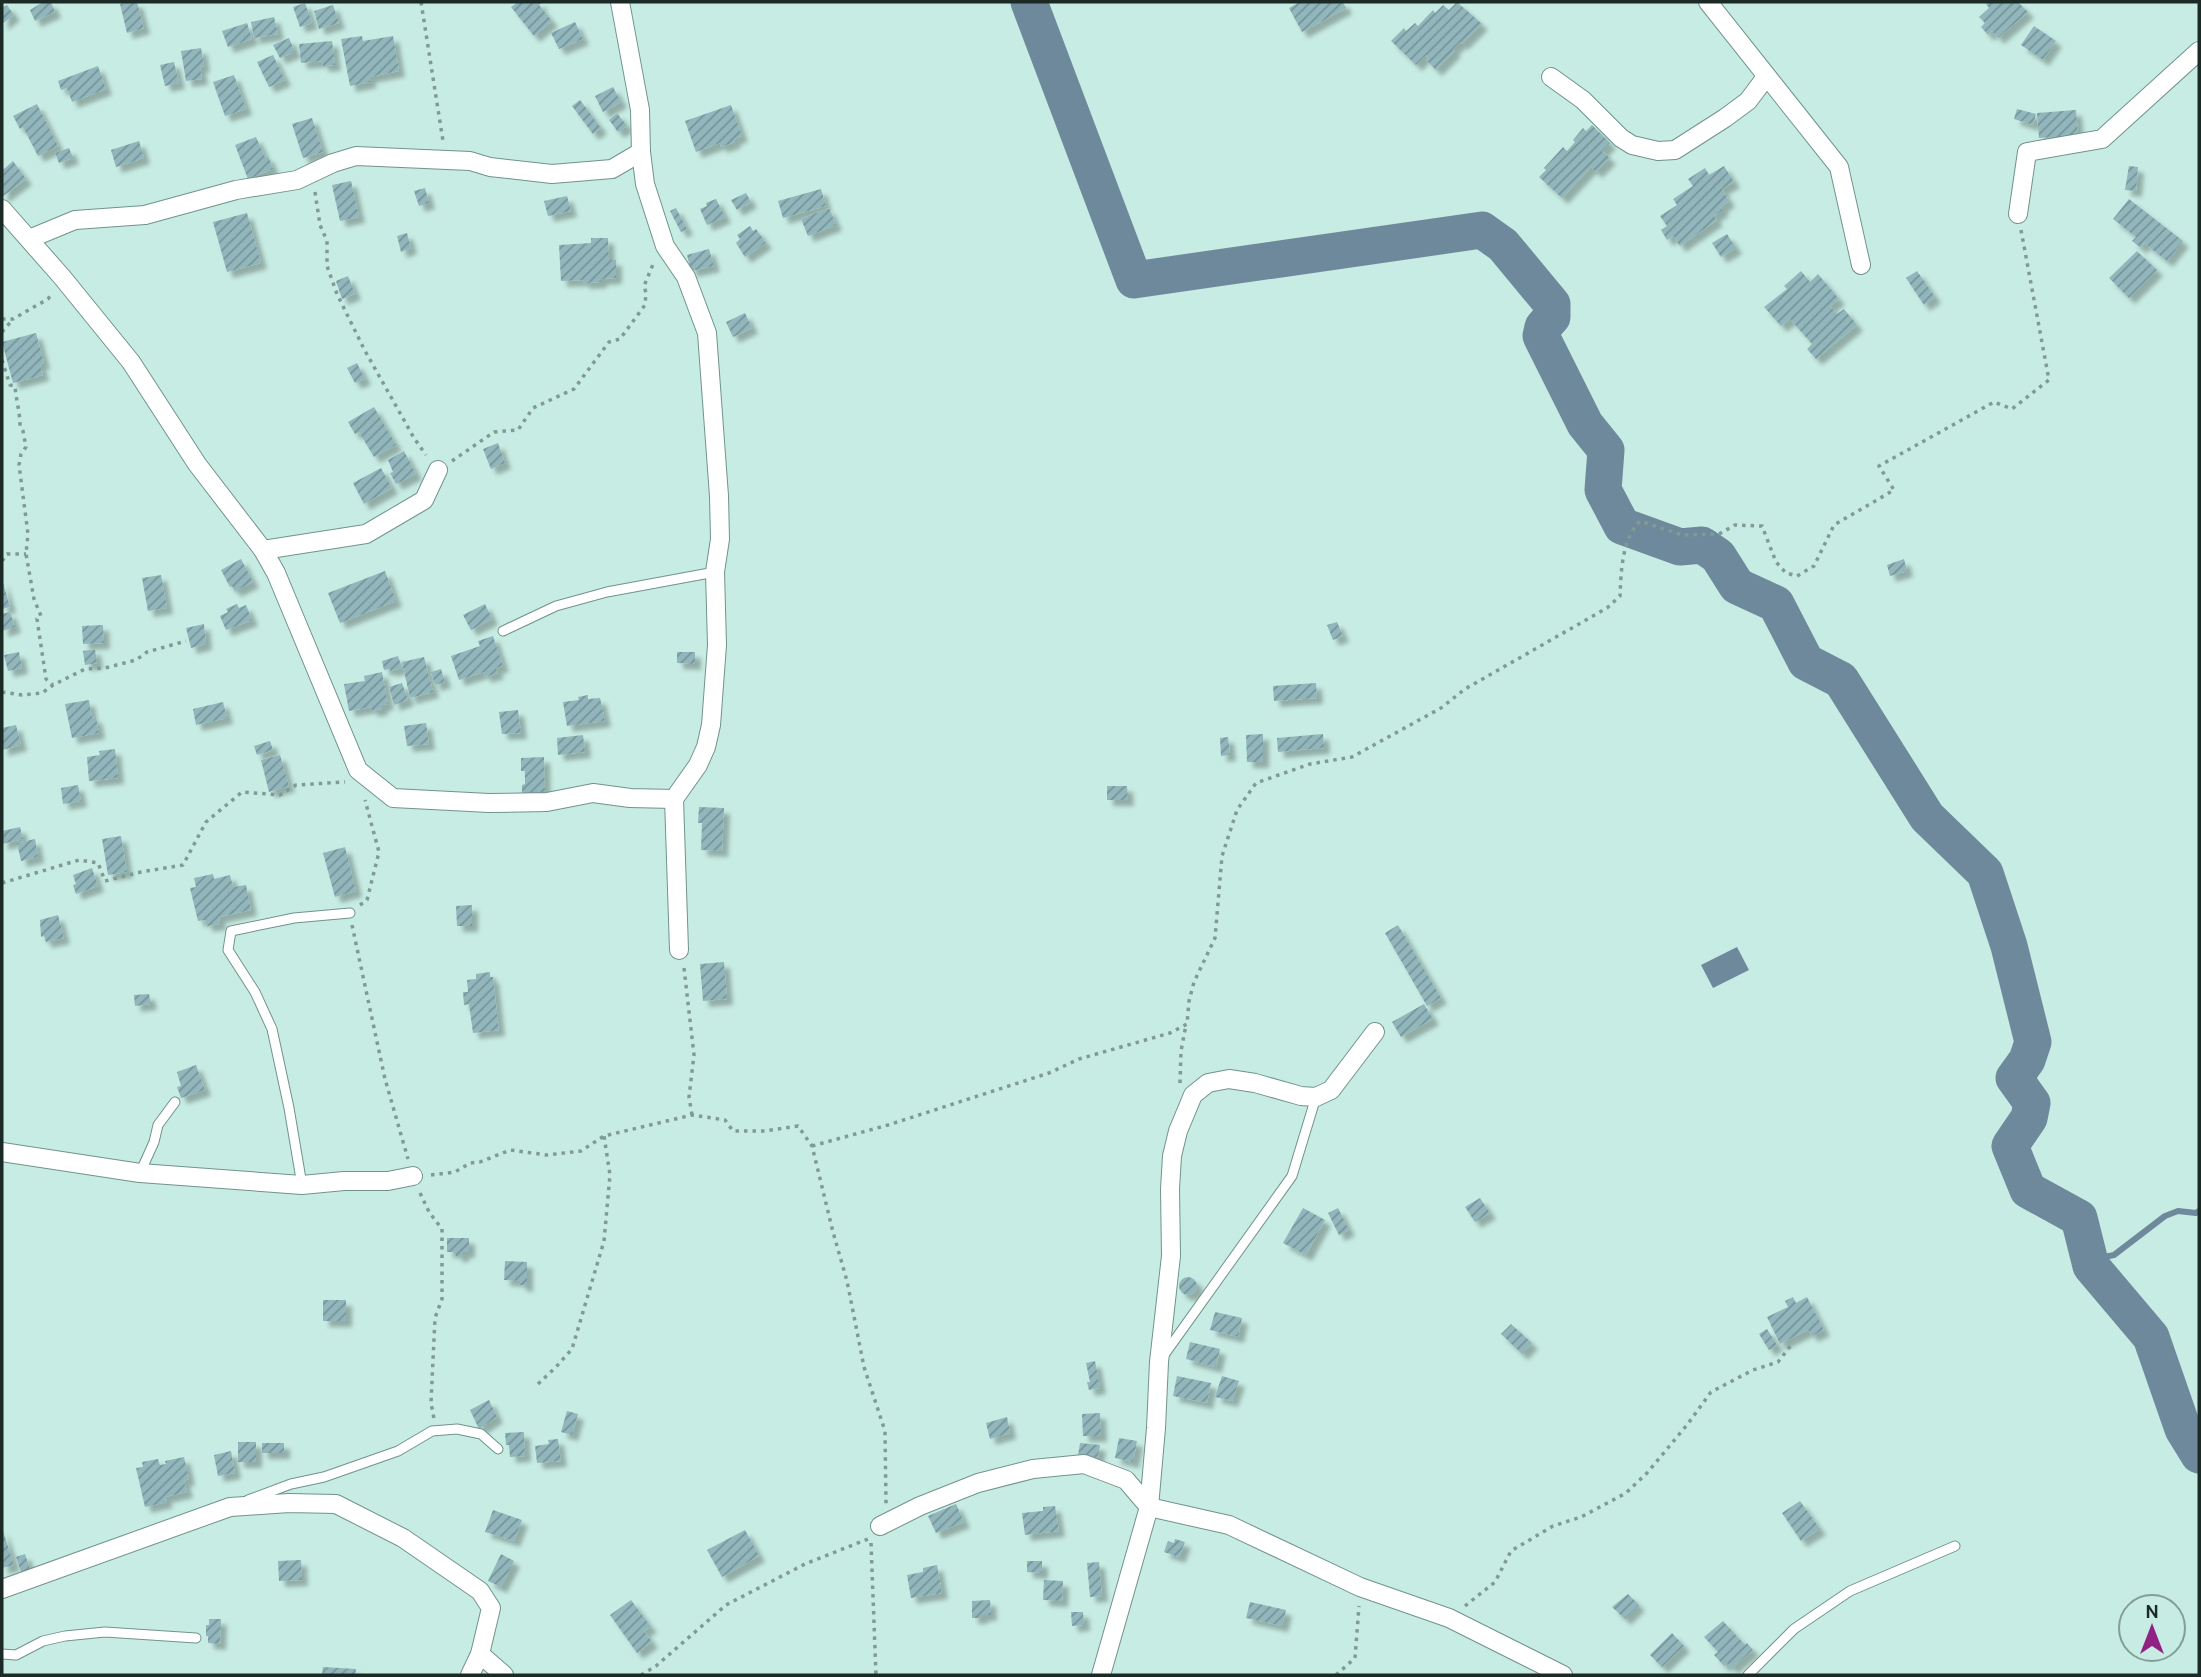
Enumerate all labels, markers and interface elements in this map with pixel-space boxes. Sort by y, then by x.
north arrow [2117,1593,2187,1663]
text: N [2145,1601,2159,1625]

